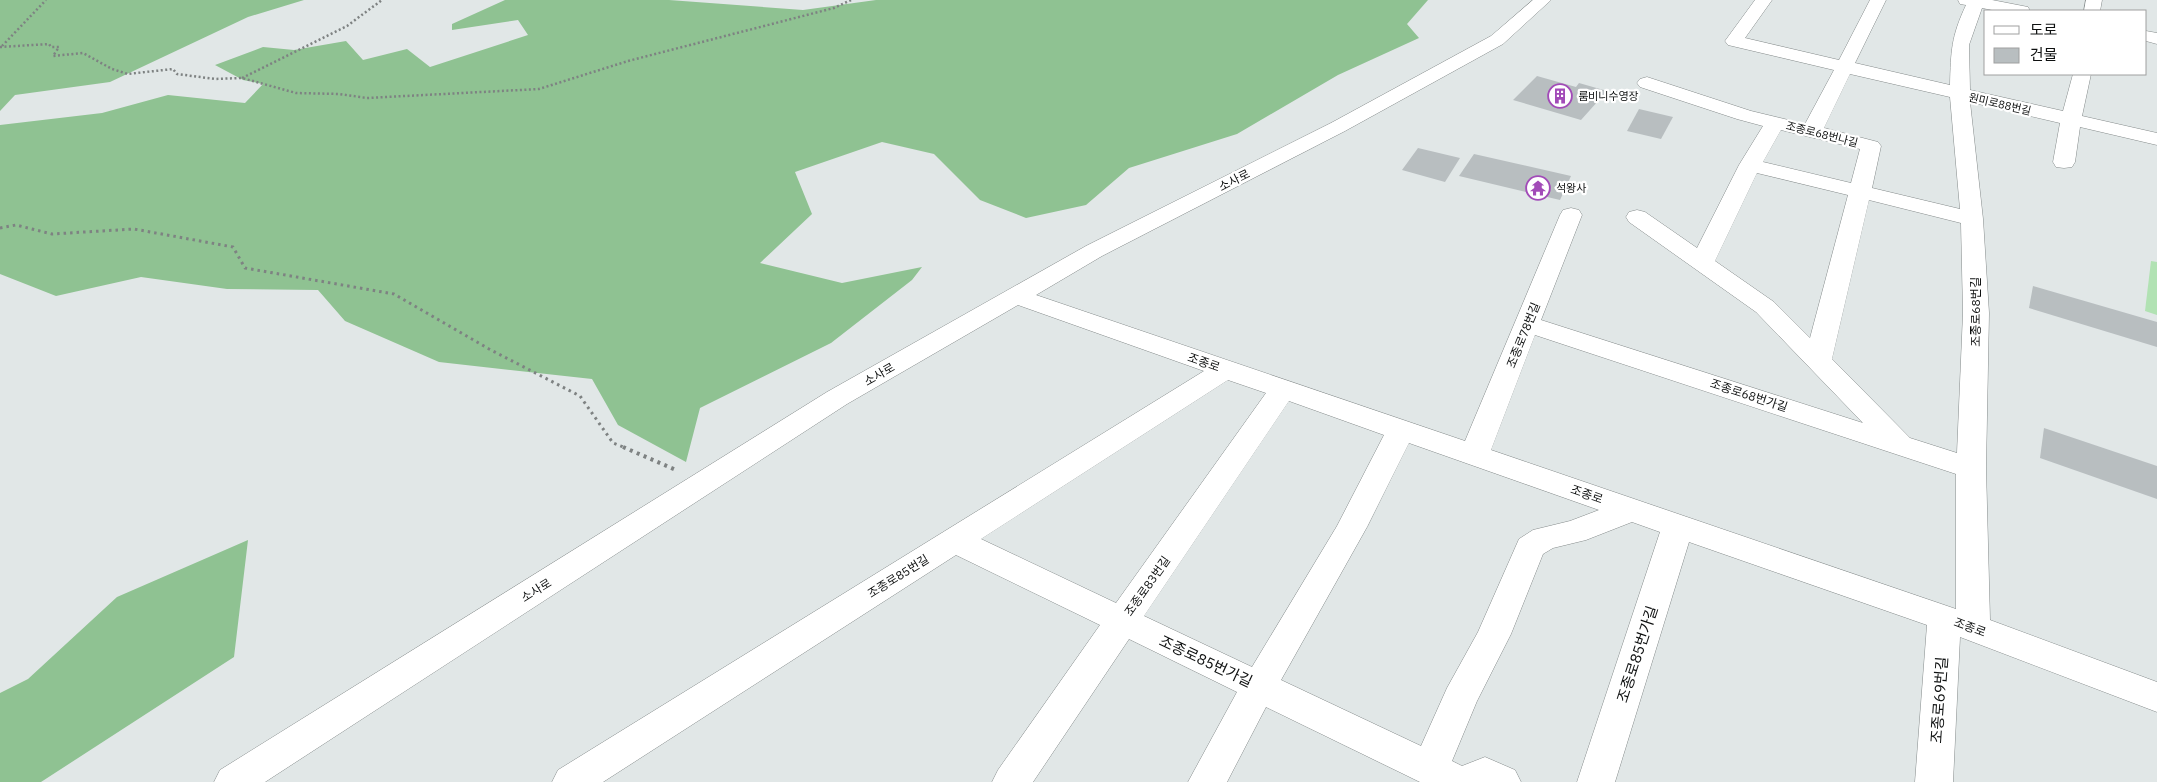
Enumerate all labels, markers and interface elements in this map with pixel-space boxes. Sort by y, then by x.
legend [1984,10,2147,75]
text: 도로 [2030,20,2058,39]
text: 건물 [2030,45,2058,64]
building icon: 룸비니수영장 [1547,83,1573,109]
place label: 룸비니수영장 [1578,89,1639,103]
street label: 원미로88번길 [1967,90,2033,118]
street label: 조종로68번나길 [1784,118,1860,150]
street label: 소사로 [1216,166,1252,194]
temple icon: 석왕사 [1525,175,1551,201]
place label: 석왕사 [1556,181,1586,195]
street label: 조종로68번길 [1968,277,1983,347]
street label: 조종로78번길 [1503,300,1543,370]
street label: 조종로 [1186,350,1222,374]
street label: 소사로 [861,359,897,389]
street label: 조종로68번가길 [1708,375,1790,415]
street label: 조종로 [1569,482,1605,506]
street label: 조종로85번길 [865,551,931,601]
street label: 조종로83번길 [1121,553,1173,619]
street label: 소사로 [518,575,554,605]
street label: 조종로85번가길 [1612,603,1662,705]
street label: 조종로 [1952,614,1988,640]
street label: 조종로85번가길 [1156,631,1256,691]
street label: 조종로69번길 [1926,656,1952,744]

